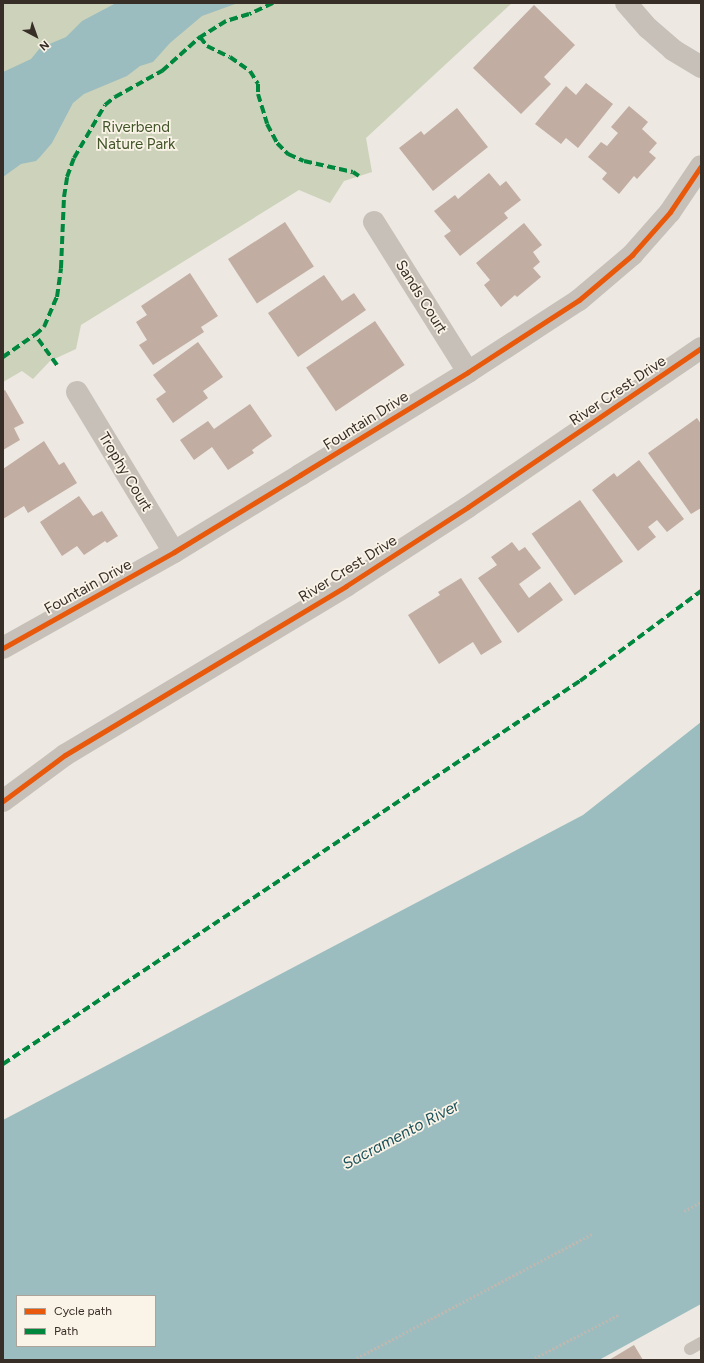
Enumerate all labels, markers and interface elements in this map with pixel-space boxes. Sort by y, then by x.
north arrow [16,16,56,56]
text: N [37,38,52,53]
park label: Riverbend Nature Park [97,118,175,153]
street label: Sands Court [391,257,451,337]
street label: River Crest Drive [566,352,670,430]
street label: Fountain Drive [320,388,412,454]
street label: Trophy Court [94,429,156,515]
street label: River Crest Drive [295,532,401,606]
street label: Fountain Drive [41,556,135,618]
water label: Sacramento River [339,1096,463,1174]
legend [16,1295,156,1347]
text: Cycle path [54,1304,112,1318]
text: Path [54,1324,78,1338]

